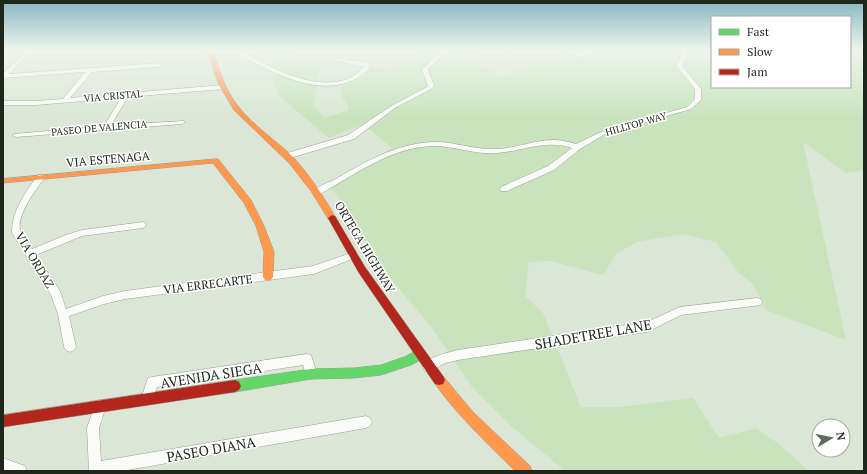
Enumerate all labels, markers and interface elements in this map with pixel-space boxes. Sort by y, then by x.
legend [711,16,851,88]
text: Fast [747,24,770,39]
text: Slow [747,44,773,59]
text: Jam [747,64,768,79]
street label: VIA CRISTAL [83,87,143,105]
street label: HILLTOP WAY [604,109,669,139]
street label: PASEO DE VALENCIA [51,117,148,139]
street label: VIA ESTENAGA [66,148,151,170]
street label: ORTEGA HIGHWAY [332,198,398,296]
street label: VIA ORDAZ [12,229,58,291]
street label: VIA ERRECARTE [163,271,253,297]
street label: SHADETREE LANE [533,314,653,354]
street label: AVENIDA SIEGA [159,358,264,392]
north arrow [811,418,851,458]
text: N [833,431,849,442]
street label: PASEO DIANA [165,432,258,466]

